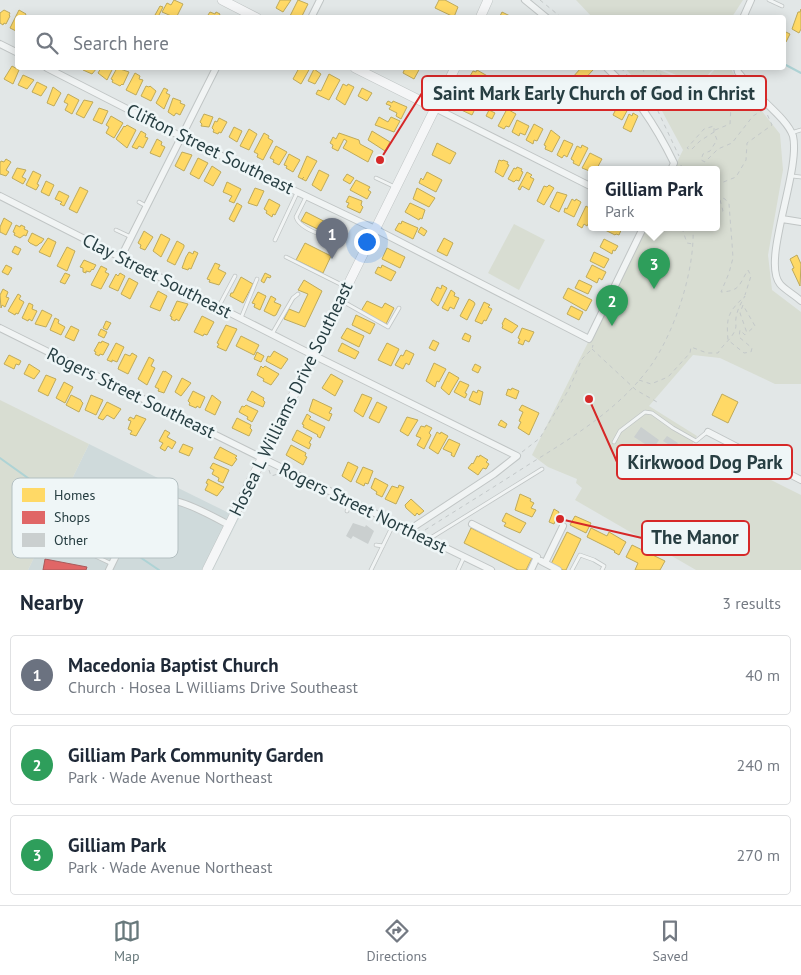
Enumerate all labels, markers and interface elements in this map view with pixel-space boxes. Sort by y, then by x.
search box [15,15,786,70]
icon: search [33,29,61,57]
text: Search here [73,31,169,55]
callout: Saint Mark Early Church of God in Christ [422,76,766,110]
text: Saint Mark Early Church of God in Christ [433,81,755,105]
street label: Clifton Street Southeast [123,98,298,199]
popup [588,166,720,231]
text: Gilliam Park [605,177,703,201]
text: Park [605,201,634,221]
pin: 1 [316,218,348,259]
street label: Clay Street Southeast [79,228,236,323]
your location [354,229,380,255]
pin: 3 [638,248,670,289]
street label: Hosea L Williams Drive Southeast [224,278,357,520]
pin: 2 [596,285,628,326]
street label: Rogers Street Southeast [43,342,219,443]
callout: Kirkwood Dog Park [617,445,792,479]
text: Kirkwood Dog Park [627,450,783,474]
street label: Rogers Street Northeast [276,457,451,558]
legend [12,478,178,558]
text: Homes [54,486,95,504]
text: Shops [54,508,90,526]
callout: The Manor [642,521,749,555]
text: The Manor [651,525,739,549]
text: Other [54,531,88,549]
text: Nearby [20,589,83,616]
text: 3 results [722,593,781,613]
text: Macedonia Baptist Church [68,653,279,677]
text: 1 [32,665,42,685]
text: 40 m [745,665,780,685]
text: Church · Hosea L Williams Drive Southeast [68,677,358,697]
text: Gilliam Park Community Garden [68,743,324,767]
text: 2 [32,755,42,775]
text: 240 m [737,755,780,775]
text: Park · Wade Avenue Northeast [68,767,272,787]
text: Gilliam Park [68,833,166,857]
text: 3 [32,845,42,865]
text: 270 m [737,845,780,865]
text: Park · Wade Avenue Northeast [68,857,272,877]
tab: Map [113,917,141,965]
tab: Directions [366,917,427,965]
tab: Saved [653,917,688,965]

